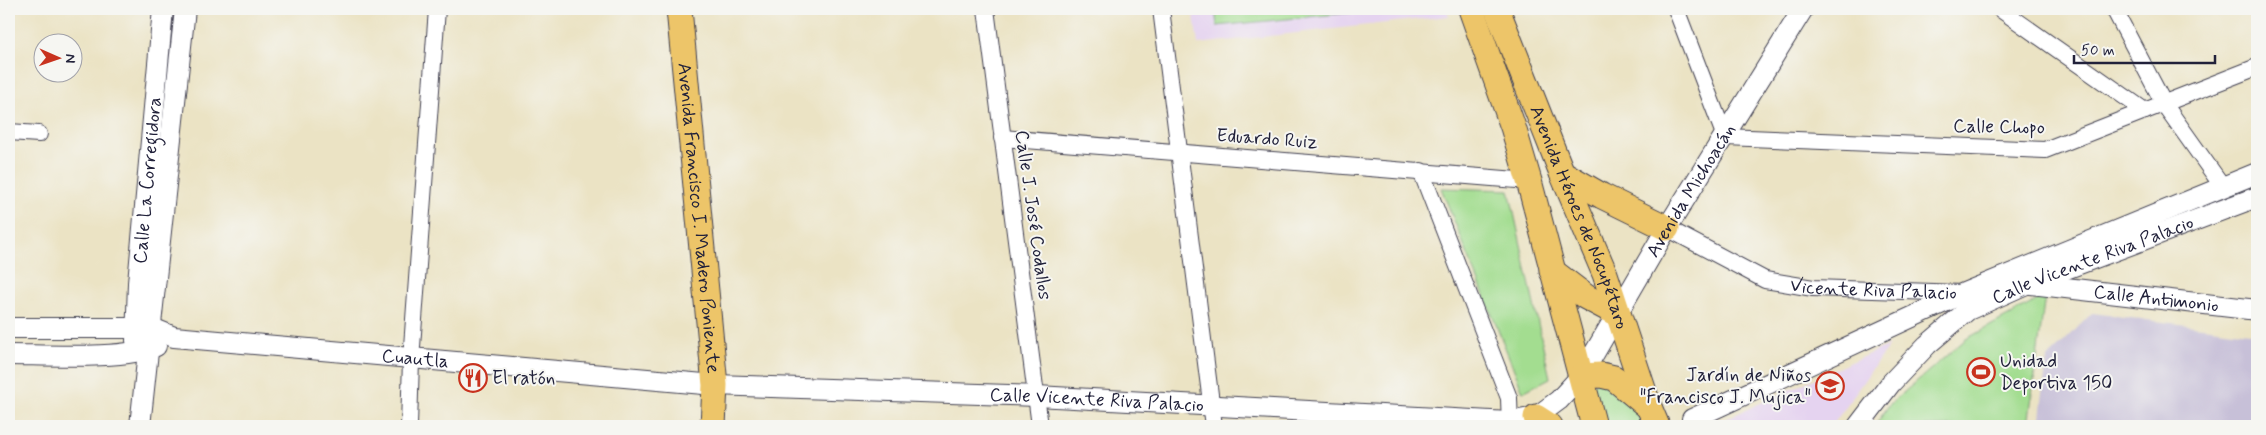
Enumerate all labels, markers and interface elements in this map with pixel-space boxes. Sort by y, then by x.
north arrow [32,32,82,82]
scale bar [2074,32,2215,64]
text: 50 m [2081,41,2115,61]
text: N [61,53,79,63]
street label: Avenida Francisco I. Madero Poniente [672,62,726,375]
street label: Calle La Corregidora [127,96,167,265]
street label: Avenida Héroes de Nocupétaro [1524,102,1635,332]
street label: Calle Chopo [1953,114,2045,140]
street label: Avenida Michoacán [1640,119,1741,262]
street label: Eduardo Ruiz [1216,123,1318,155]
street label: Calle J. José Codallos [1009,128,1057,302]
street label: Calle Vicente Riva Palacio [1988,210,2197,310]
street label: Vicente Riva Palacio [1788,272,1957,305]
street label: Calle Antimonio [2092,279,2220,318]
street label: Cuautla [381,343,450,374]
place label: Unidad Deportiva 150 [2000,349,2112,396]
sports icon: Unidad Deportiva 150 [1966,357,1996,387]
restaurant icon: El ratón [458,363,488,393]
place label: Jardín de Niños "Francisco J. Mujica" [1640,363,1812,411]
place label: El ratón [492,366,555,391]
school or university icon: Jardín de Niños "Francisco J. Mujica" [1815,371,1845,401]
street label: Calle Vicente Riva Palacio [989,382,1204,418]

